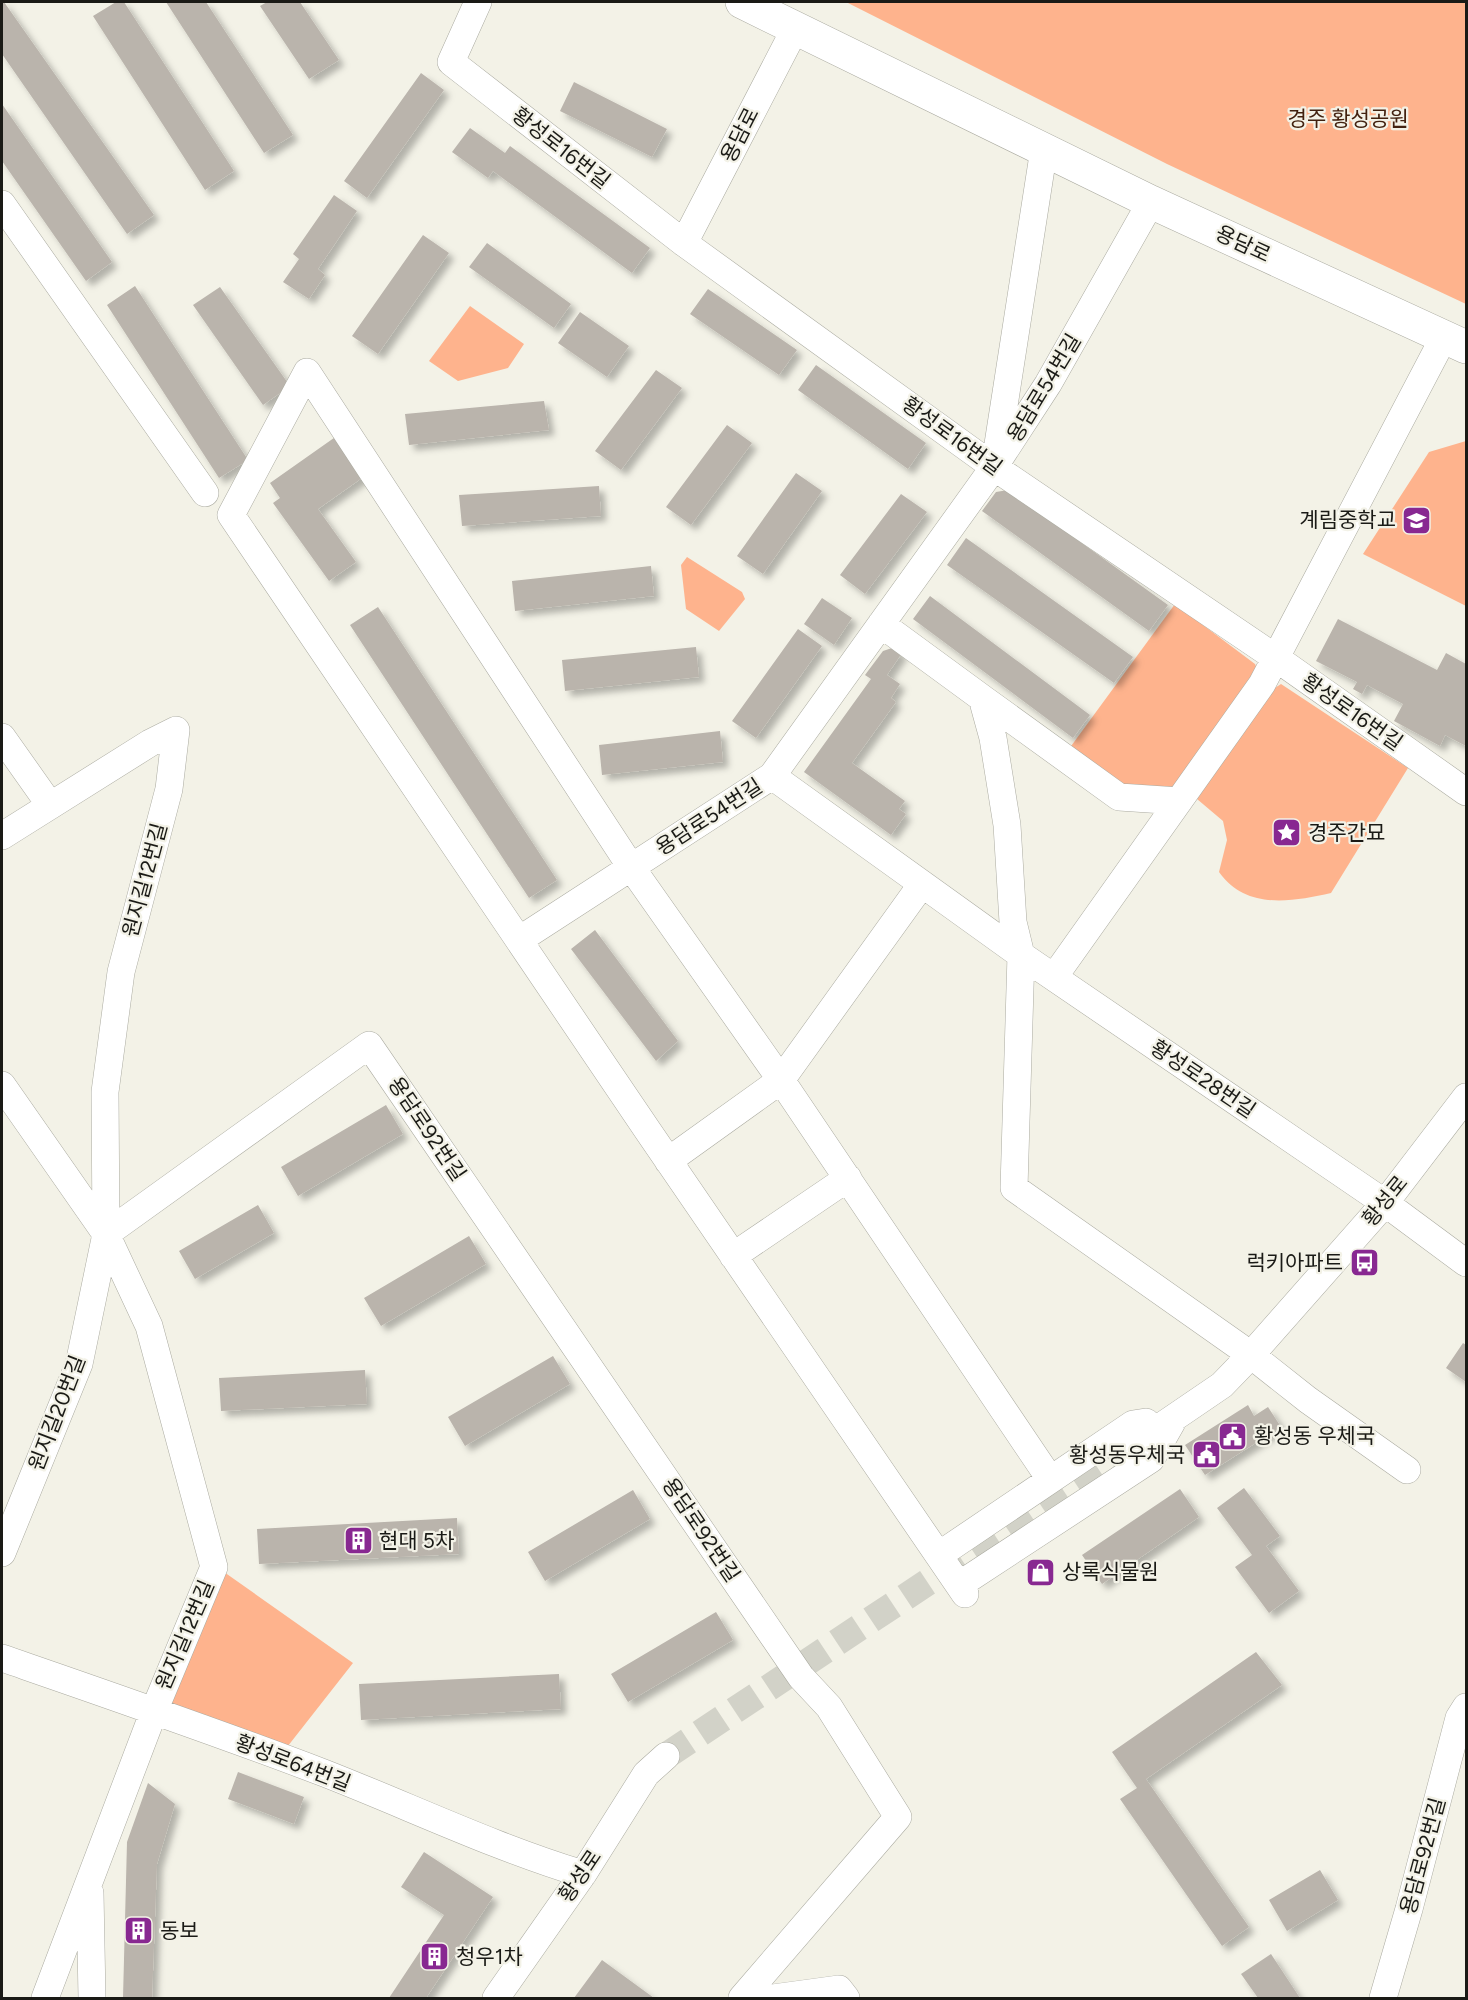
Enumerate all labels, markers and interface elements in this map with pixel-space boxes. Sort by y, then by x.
street label: 황성로16번길 [507,102,615,194]
street label: 용담로 [715,103,764,166]
park label: 경주 황성공원 [1287,106,1409,131]
street label: 용담로 [1212,220,1275,267]
street label: 용담로54번길 [1002,329,1086,446]
street label: 황성로16번길 [898,391,1007,480]
school or university icon: 계림중학교 [1401,504,1433,536]
place label: 계림중학교 [1299,507,1396,532]
street label: 황성로16번길 [1297,668,1407,755]
street label: 용담로54번길 [651,773,767,860]
place icon: 경주간묘 [1271,817,1303,849]
street label: 원지길12번길 [117,820,172,940]
place label: 경주간묘 [1308,820,1385,845]
street label: 황성로28번길 [1146,1034,1261,1123]
street label: 용담로92번길 [383,1072,471,1186]
street label: 황성로 [1357,1170,1413,1231]
bus stop icon: 럭키아파트 [1348,1247,1380,1279]
place label: 럭키아파트 [1246,1250,1343,1275]
street label: 원지길20번길 [23,1351,90,1474]
public building icon: 황성동 우체국 [1217,1420,1249,1452]
place label: 황성동 우체국 [1254,1423,1375,1448]
public building icon: 황성동우체국 [1190,1439,1222,1471]
place label: 황성동우체국 [1069,1442,1185,1467]
street label: 용담로92번길 [657,1473,745,1587]
building icon: 현대 5차 [342,1525,374,1557]
place label: 현대 5차 [379,1528,454,1553]
shop icon: 상록식물원 [1025,1556,1057,1588]
place label: 상록식물원 [1062,1559,1159,1584]
street label: 원지길12번길 [150,1576,219,1694]
street label: 황성로64번길 [232,1729,354,1796]
street label: 용담로92번길 [1395,1795,1450,1917]
street label: 황성로 [553,1845,606,1907]
building icon: 동보 [123,1915,155,1947]
place label: 동보 [160,1918,199,1943]
building icon: 청우1차 [419,1941,451,1973]
place label: 청우1차 [456,1944,523,1969]

